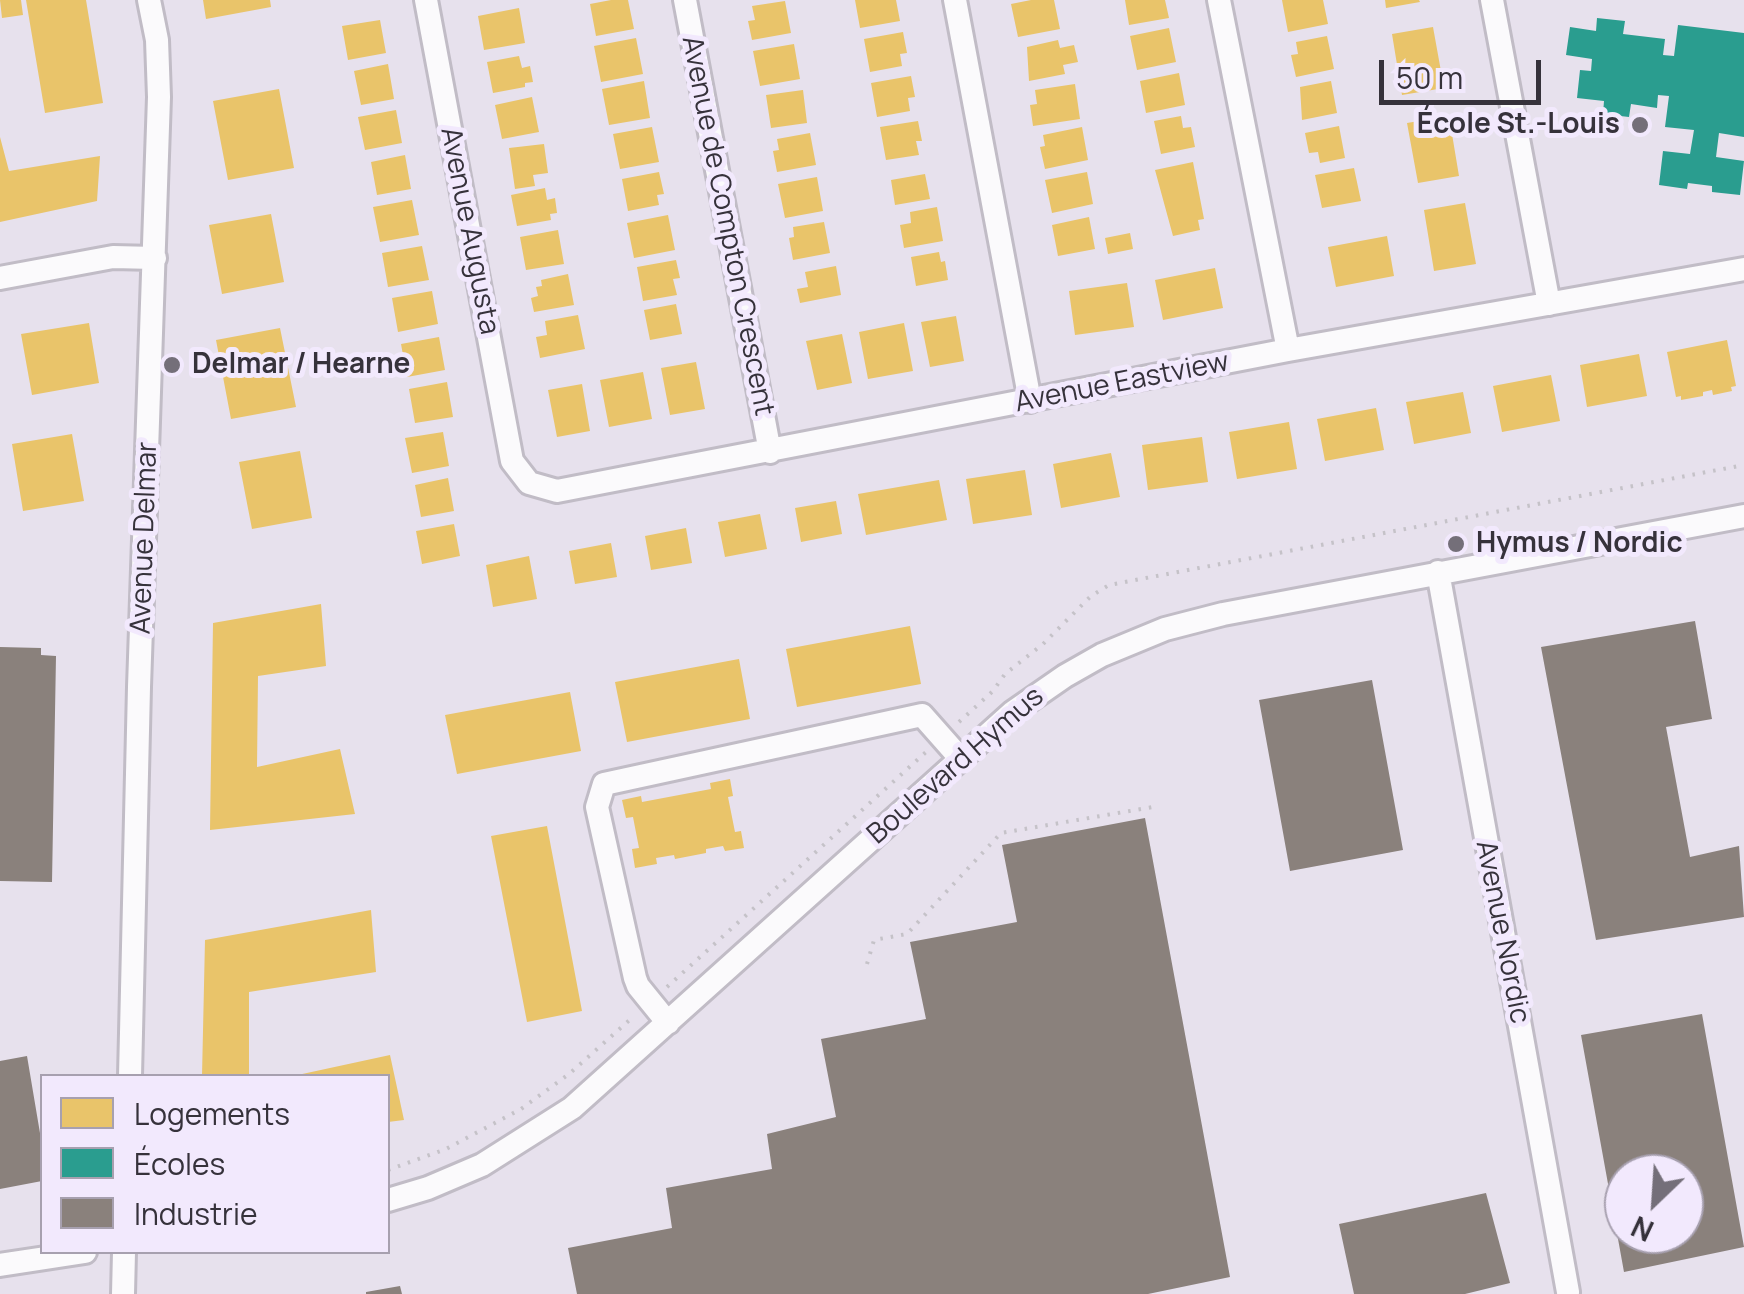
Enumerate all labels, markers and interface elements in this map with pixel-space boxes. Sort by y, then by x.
street label: Avenue de Compton Crescent [674,33,780,419]
scale bar [1384,40,1546,102]
text: 50 m [1396,57,1463,98]
place label: École St.-Louis [1417,108,1620,142]
marker: École St.-Louis [1629,114,1651,136]
street label: Avenue Augusta [432,124,506,338]
street label: Avenue Eastview [1012,346,1232,420]
place label: Delmar / Hearne [192,348,410,382]
marker: Delmar / Hearne [161,354,183,376]
street label: Avenue Delmar [125,441,165,635]
place label: Hymus / Nordic [1476,527,1683,561]
marker: Hymus / Nordic [1445,533,1467,555]
street label: Boulevard Hymus [861,680,1051,852]
street label: Avenue Nordic [1468,838,1536,1026]
legend [40,1074,390,1254]
text: Logements [134,1093,290,1134]
text: Écoles [134,1143,225,1184]
north arrow [1604,1154,1704,1254]
text: Industrie [134,1193,257,1234]
text: N [1625,1208,1659,1251]

